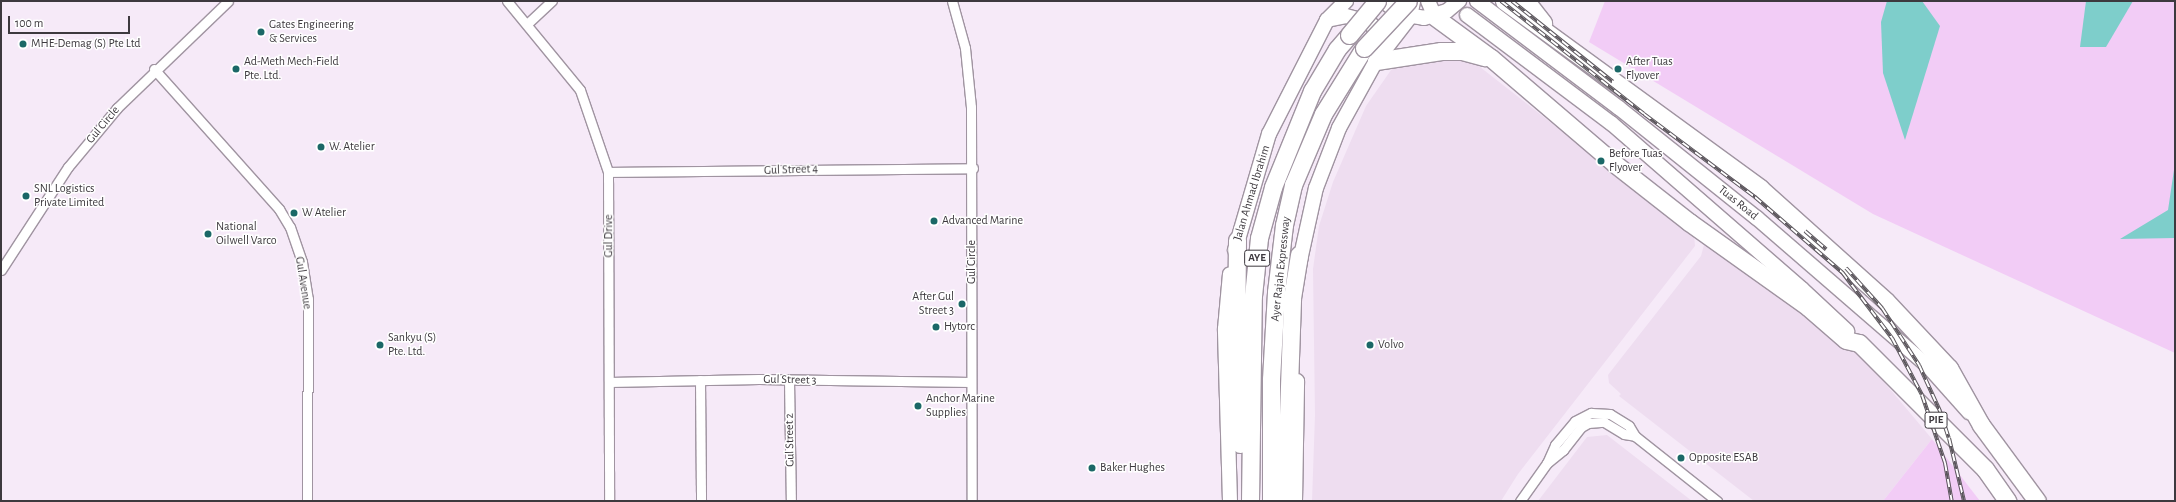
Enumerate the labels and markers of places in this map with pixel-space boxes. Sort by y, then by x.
place label: Gates Engineering & Services [269,18,354,46]
marker: Gates Engineering & Services [256,27,266,37]
place label: MHE-Demag (S) Pte Ltd [31,37,141,51]
marker: MHE-Demag (S) Pte Ltd [18,39,28,49]
place label: Ad-Meth Mech-Field Pte. Ltd. [244,55,339,83]
place label: After Tuas Flyover [1626,55,1673,83]
marker: Ad-Meth Mech-Field Pte. Ltd. [231,64,241,74]
marker: After Tuas Flyover [1613,64,1623,74]
place label: W. Atelier [329,140,375,154]
marker: W. Atelier [316,142,326,152]
place label: Before Tuas Flyover [1609,147,1663,175]
marker: Before Tuas Flyover [1596,156,1606,166]
place label: SNL Logistics Private Limited [34,182,104,210]
marker: SNL Logistics Private Limited [21,191,31,201]
place label: W Atelier [302,206,346,220]
marker: W Atelier [289,208,299,218]
place label: Advanced Marine [942,214,1023,228]
marker: Advanced Marine [929,216,939,226]
place label: National Oilwell Varco [216,220,277,248]
marker: National Oilwell Varco [203,229,213,239]
place label: After Gul Street 3 [912,290,954,318]
marker: After Gul Street 3 [957,299,967,309]
place label: Hytorc [944,320,975,334]
marker: Hytorc [931,322,941,332]
place label: Sankyu (S) Pte. Ltd. [388,331,437,359]
place label: Volvo [1378,338,1404,352]
marker: Sankyu (S) Pte. Ltd. [375,340,385,350]
marker: Volvo [1365,340,1375,350]
place label: Anchor Marine Supplies [926,392,995,420]
marker: Anchor Marine Supplies [913,401,923,411]
place label: Opposite ESAB [1689,451,1758,465]
marker: Opposite ESAB [1676,453,1686,463]
place label: Baker Hughes [1100,461,1165,475]
marker: Baker Hughes [1087,463,1097,473]

